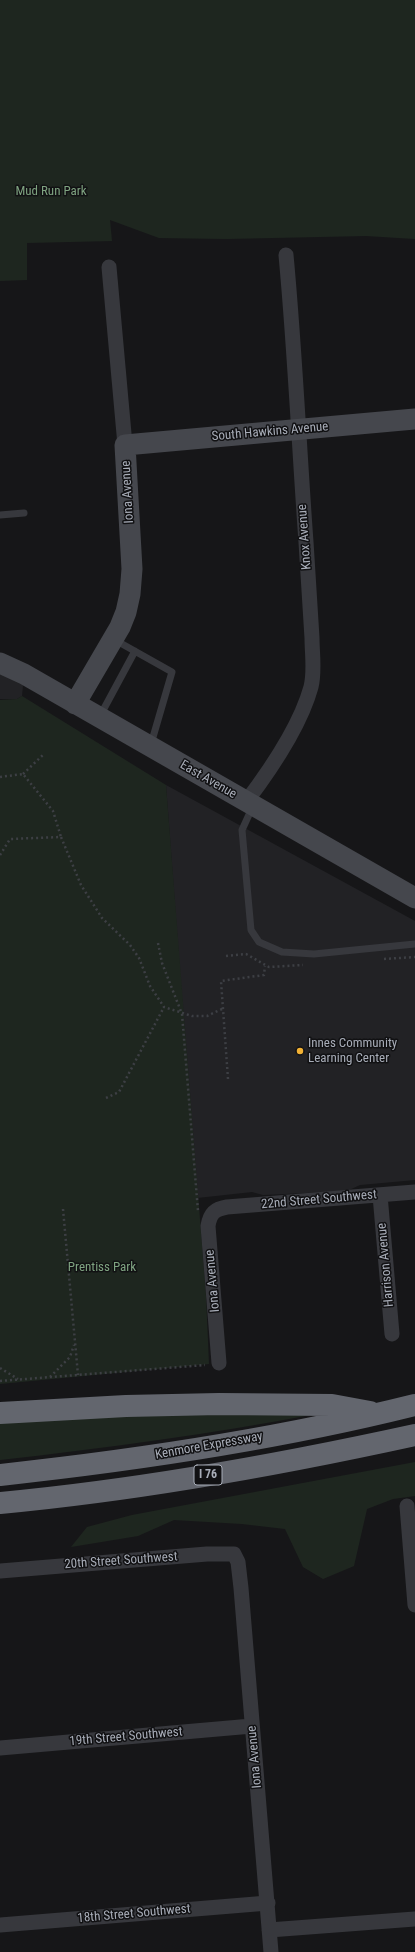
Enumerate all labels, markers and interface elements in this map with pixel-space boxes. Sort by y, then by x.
park label: Mud Run Park [15,184,87,200]
street label: South Hawkins Avenue [211,419,329,445]
street label: Iona Avenue [119,460,137,524]
street label: Knox Avenue [295,504,315,570]
street label: East Avenue [177,758,239,802]
place label: Innes Community Learning Center [308,1036,397,1067]
marker: Innes Community Learning Center [295,1046,305,1056]
street label: 22nd Street Southwest [261,1187,377,1213]
street label: Harrison Avenue [375,1222,397,1308]
street label: Iona Avenue [202,1249,224,1313]
park label: Prentiss Park [68,1260,136,1276]
street label: Kenmore Expressway [154,1429,264,1463]
road number: I 76 [194,1465,222,1485]
street label: 20th Street Southwest [64,1549,178,1573]
street label: 19th Street Southwest [69,1724,183,1750]
street label: Iona Avenue [244,1725,266,1789]
street label: 18th Street Southwest [77,1901,191,1927]

